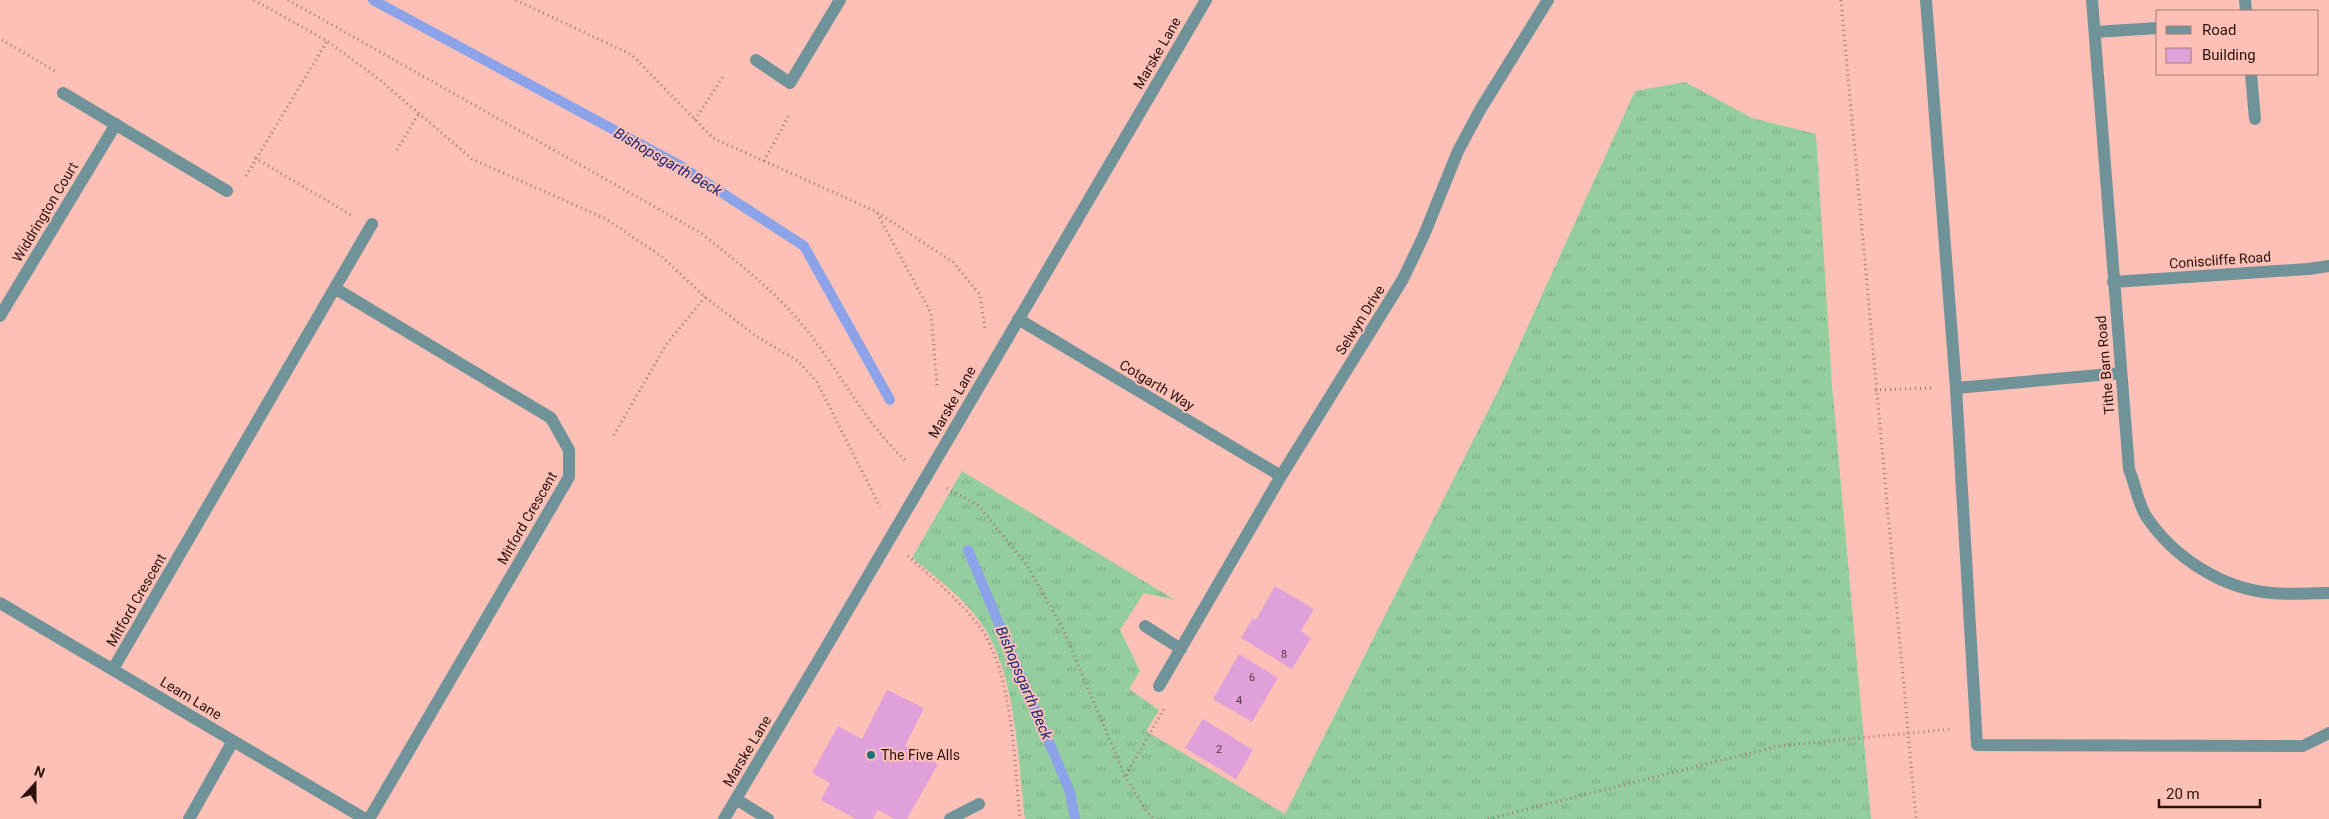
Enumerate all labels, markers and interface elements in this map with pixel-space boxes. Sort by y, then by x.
legend [2156,10,2319,75]
street label: Marske Lane [1130,14,1184,92]
text: Road [2202,21,2236,39]
text: Building [2202,46,2256,64]
water label: Bishopsgarth Beck [611,124,726,201]
street label: Widdrington Court [9,159,81,265]
street label: Coniscliffe Road [2168,248,2272,272]
street label: Selwyn Drive [1332,282,1388,358]
street label: Tithe Barn Road [2093,315,2117,415]
street label: Cotgarth Way [1117,356,1198,414]
street label: Marske Lane [925,363,979,441]
street label: Mitford Crescent [494,468,560,567]
street label: Mitford Crescent [103,550,169,649]
water label: Bishopsgarth Beck [992,623,1056,743]
house number: 8 [1281,648,1287,661]
house number: 6 [1249,671,1255,684]
street label: Leam Lane [157,673,225,723]
house number: 4 [1236,694,1242,707]
street label: Marske Lane [720,713,774,789]
house number: 2 [1216,743,1222,756]
place label: The Five Alls [881,747,960,763]
marker: The Five Alls [865,749,877,761]
north arrow [10,759,60,809]
text: N [32,763,47,781]
scale bar [2159,776,2260,808]
text: 20 m [2166,785,2200,803]

